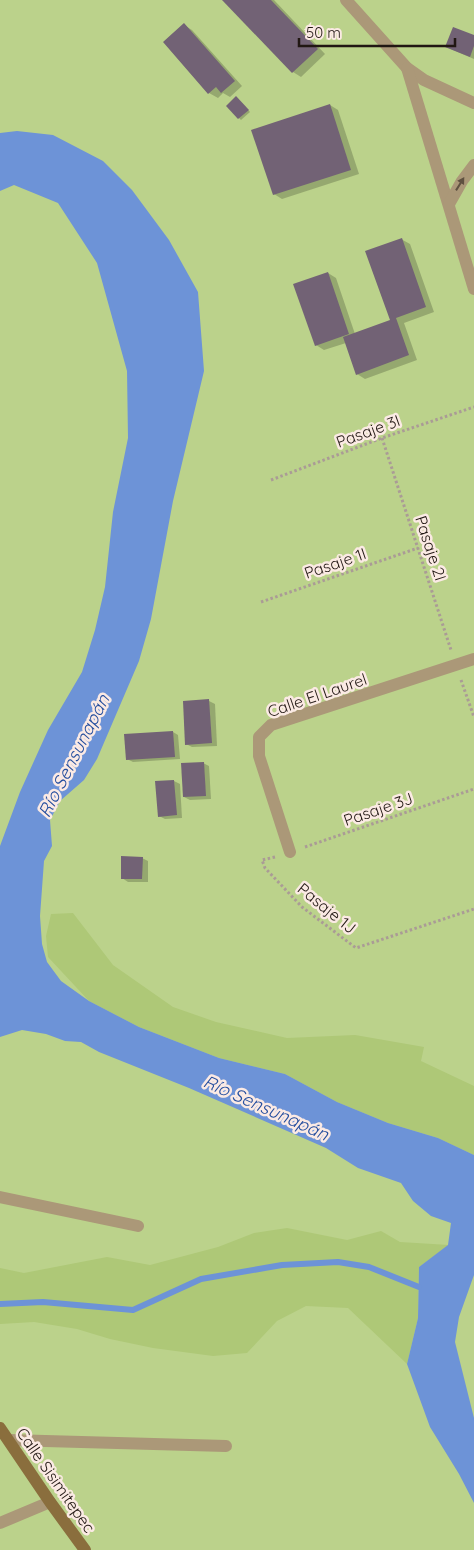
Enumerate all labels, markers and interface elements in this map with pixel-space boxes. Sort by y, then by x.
scale bar [299,15,455,47]
text: 50 m [306,23,341,42]
one-way arrow [456,177,465,190]
street label: Pasaje 3I [333,410,403,452]
street label: Pasaje 2I [411,513,451,583]
street label: Pasaje 1I [301,543,369,583]
street label: Calle El Laurel [265,669,369,721]
water label: Río Sensunapán [33,690,115,821]
street label: Pasaje 3J [341,788,415,830]
street label: Pasaje 1J [294,878,360,938]
water label: Río Sensunapán [200,1070,333,1146]
street label: Calle Sisimitepec [12,1424,100,1536]

